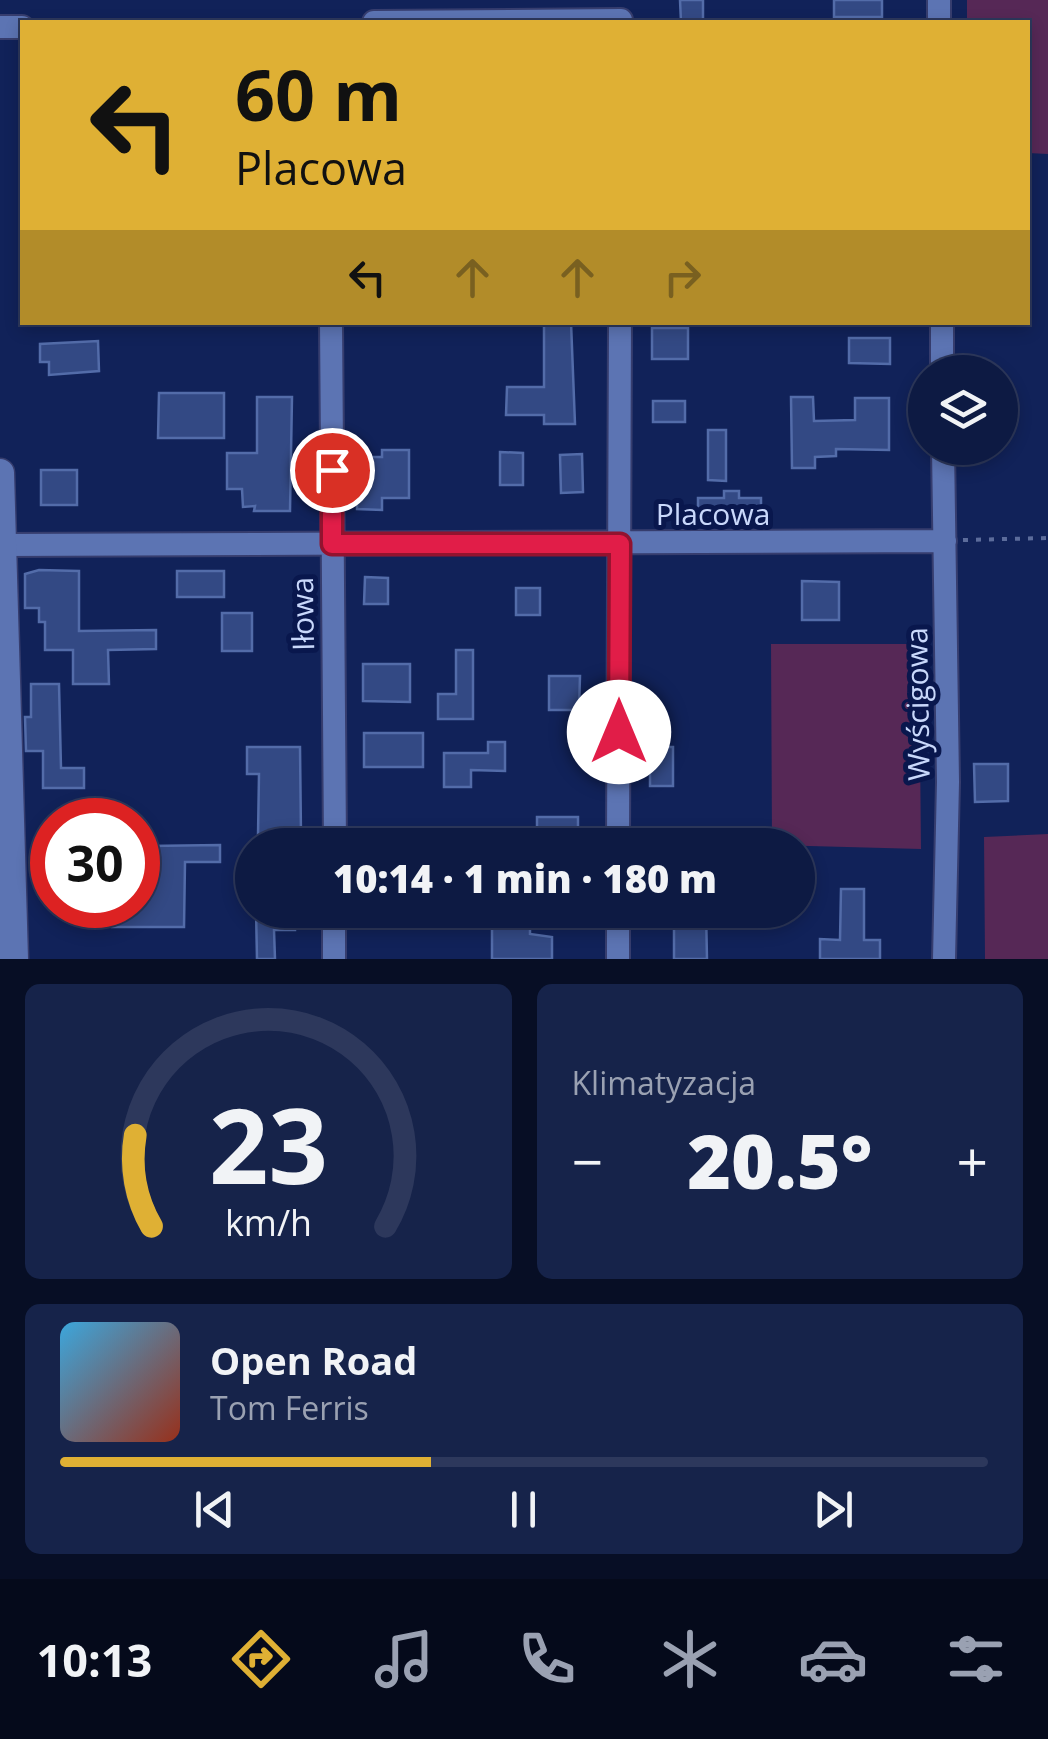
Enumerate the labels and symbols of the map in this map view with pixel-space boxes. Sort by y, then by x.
pin [290,428,375,513]
street label: Placowa [656,493,770,534]
street label: Iłowa [281,577,323,651]
street label: Wyścigowa [895,627,939,781]
position arrow [567,680,671,784]
speed limit sign: 30 [30,798,160,928]

